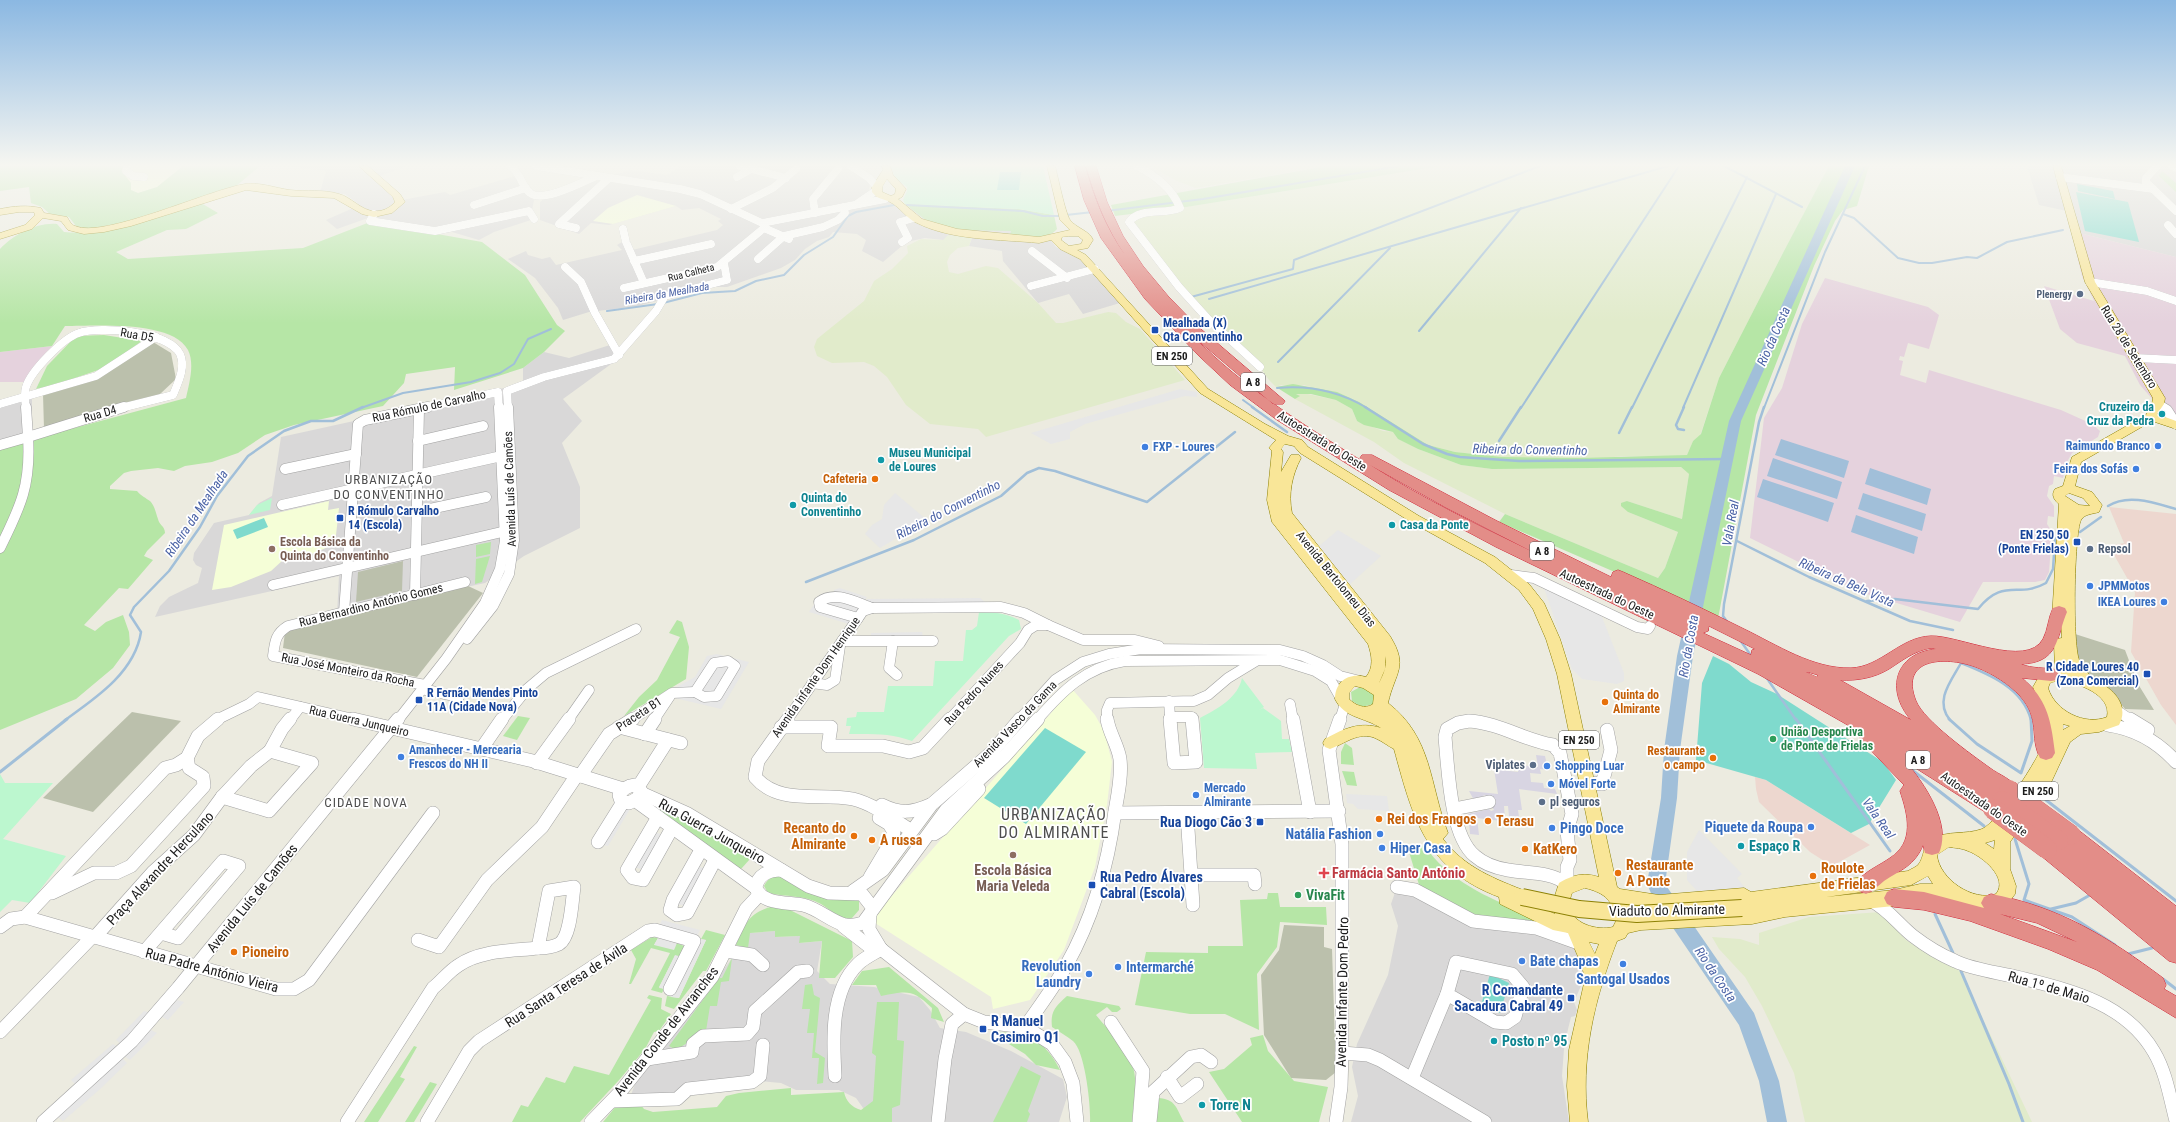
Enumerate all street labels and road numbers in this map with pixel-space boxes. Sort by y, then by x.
street label: Rua Calheta [667,261,716,284]
street label: Rua 28 de Setembro [2098,303,2160,391]
street label: Rua D5 [119,325,155,345]
road number: EN 250 [1152,347,1192,365]
road number: A 8 [1241,373,1265,391]
street label: Rua Rómulo de Carvalho [371,387,487,425]
street label: Rua D4 [82,403,118,425]
street label: Autoestrada do Oeste [1275,408,1370,474]
street label: Avenida Luís de Camões [501,431,519,547]
street label: Avenida Bartolomeu Dias [1293,528,1379,630]
road number: A 8 [1530,542,1554,560]
street label: Autoestrada do Oeste [1558,566,1657,622]
street label: Rua Bernardino António Gomes [298,580,444,630]
street label: Avenida Infante Dom Henrique [769,614,863,740]
street label: Rua José Monteiro da Rocha [280,650,416,690]
street label: Rua Pedro Nunes [942,658,1006,728]
street label: Avenida Vasco da Gama [970,678,1060,770]
street label: Praceta B1 [614,694,664,734]
street label: Rua Guerra Junqueiro [308,703,410,739]
road number: EN 250 [1559,731,1599,749]
road number: A 8 [1906,751,1930,769]
street label: Autoestrada do Oeste [1938,769,2030,839]
road number: EN 250 [2018,782,2058,800]
street label: Rua Guerra Junqueiro [656,795,768,867]
street label: Praça Alexandre Herculano [103,808,217,928]
street label: Avenida Luís de Camões [203,841,301,955]
street label: Viaduto do Almirante [1609,901,1726,919]
street label: Avenida Infante Dom Pedro [1333,917,1351,1067]
street label: Rua Santa Teresa de Ávila [501,939,630,1030]
street label: Rua Padre António Vieira [144,945,280,995]
street label: Avenida Conde de Avranches [611,963,721,1099]
street label: Rua 1º de Maio [2006,968,2092,1006]

